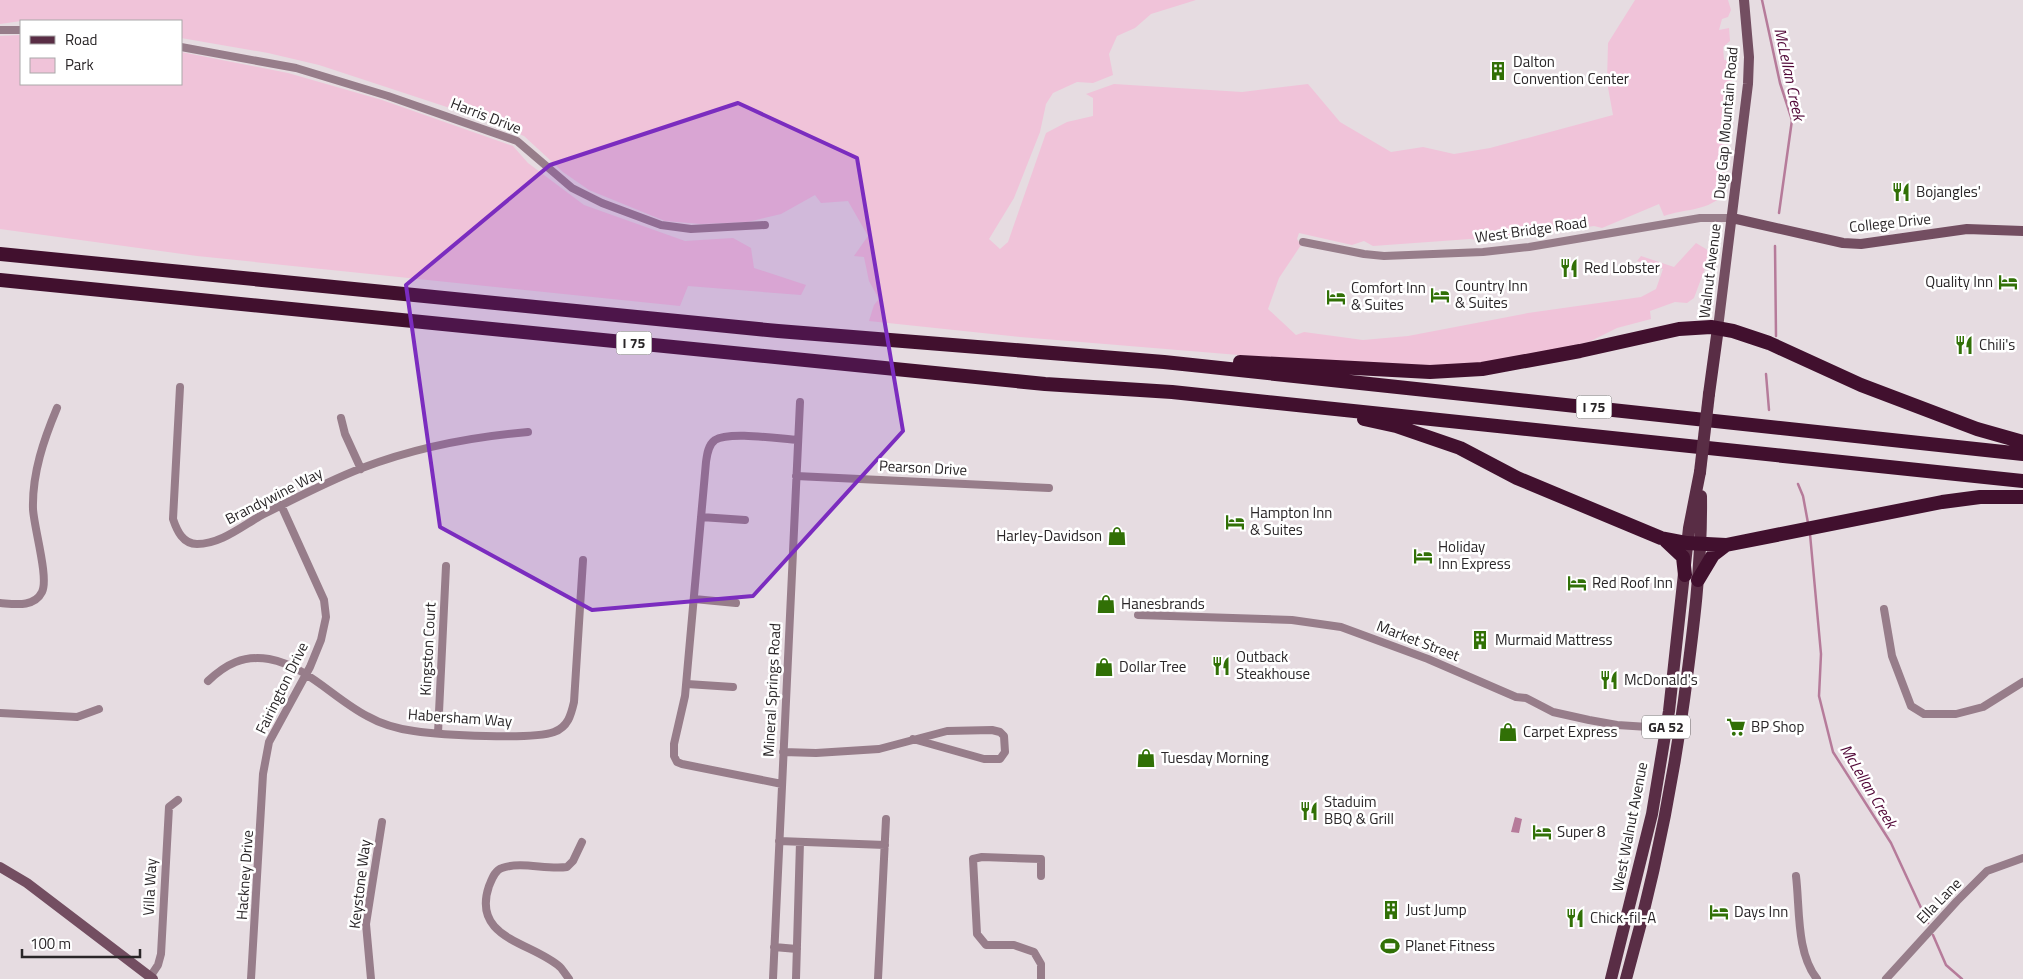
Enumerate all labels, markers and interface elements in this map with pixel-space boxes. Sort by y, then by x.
legend [20,20,182,85]
water label: McLellan Creek [1768,25,1812,124]
text: Road [65,28,97,51]
street label: Dug Gap Mountain Road [1707,46,1744,200]
place label: Dalton Convention Center [1513,50,1629,90]
text: Park [65,53,94,76]
building icon: Dalton Convention Center [1487,60,1509,82]
street label: Harris Drive [447,91,525,140]
place label: Bojangles' [1916,180,1981,203]
restaurant icon: Bojangles' [1890,181,1912,203]
street label: College Drive [1848,207,1932,238]
street label: West Bridge Road [1473,210,1588,249]
street label: Walnut Avenue [1692,222,1727,320]
place label: Red Lobster [1584,256,1660,279]
restaurant icon: Red Lobster [1558,257,1580,279]
place label: Quality Inn [1925,270,1993,293]
hotel icon: Quality Inn [1997,271,2019,293]
place label: Country Inn & Suites [1455,274,1528,314]
place label: Comfort Inn & Suites [1351,276,1426,316]
hotel icon: Country Inn & Suites [1429,284,1451,306]
hotel icon: Comfort Inn & Suites [1325,286,1347,308]
road number: I 75 [616,332,652,354]
place label: Chili's [1979,333,2015,356]
restaurant icon: Chili's [1953,334,1975,356]
road number: I 75 [1576,396,1612,418]
street label: Pearson Drive [878,454,968,481]
street label: Brandywine Way [221,461,326,530]
place label: Hampton Inn & Suites [1250,501,1332,541]
hotel icon: Hampton Inn & Suites [1224,511,1246,533]
place label: Harley-Davidson [996,524,1102,547]
shop icon: Harley-Davidson [1106,525,1128,547]
place label: Holiday Inn Express [1438,535,1511,575]
hotel icon: Holiday Inn Express [1412,545,1434,567]
place label: Red Roof Inn [1592,571,1673,594]
hotel icon: Red Roof Inn [1566,572,1588,594]
place label: Hanesbrands [1121,592,1205,615]
shop icon: Hanesbrands [1095,593,1117,615]
street label: Kingston Court [414,601,441,696]
street label: Market Street [1373,614,1464,667]
street label: Mineral Springs Road [757,622,786,757]
place label: Murmaid Mattress [1495,628,1613,651]
building icon: Murmaid Mattress [1469,629,1491,651]
street label: Fairington Drive [249,638,314,738]
place label: Outback Steakhouse [1236,645,1310,685]
place label: Dollar Tree [1119,655,1186,678]
restaurant icon: Outback Steakhouse [1210,655,1232,677]
shop icon: Dollar Tree [1093,656,1115,678]
place label: McDonald's [1624,668,1698,691]
restaurant icon: McDonald's [1598,669,1620,691]
street label: Habersham Way [407,702,513,733]
place label: BP Shop [1751,715,1805,738]
road number: GA 52 [1642,716,1690,739]
supermarket icon: BP Shop [1725,716,1747,738]
place label: Carpet Express [1523,720,1617,743]
shop icon: Carpet Express [1497,721,1519,743]
water label: McLellan Creek [1834,739,1905,834]
place label: Tuesday Morning [1161,746,1269,769]
shop icon: Tuesday Morning [1135,747,1157,769]
street label: West Walnut Avenue [1606,760,1653,894]
place label: Staduim BBQ & Grill [1324,790,1394,830]
restaurant icon: Staduim BBQ & Grill [1298,800,1320,822]
place label: Super 8 [1557,820,1605,843]
hotel icon: Super 8 [1531,821,1553,843]
street label: Hackney Drive [230,829,259,921]
street label: Keystone Way [343,838,376,930]
street label: Villa Way [137,858,162,916]
street label: Ella Lane [1911,872,1966,929]
place label: Just Jump [1406,898,1467,921]
building icon: Just Jump [1380,899,1402,921]
place label: Days Inn [1734,900,1788,923]
hotel icon: Days Inn [1708,901,1730,923]
place label: Chick-fil-A [1590,906,1656,929]
restaurant icon: Chick-fil-A [1564,907,1586,929]
scale bar [22,926,140,958]
text: 100 m [30,932,71,955]
place label: Planet Fitness [1405,934,1495,957]
sports icon: Planet Fitness [1379,935,1401,957]

